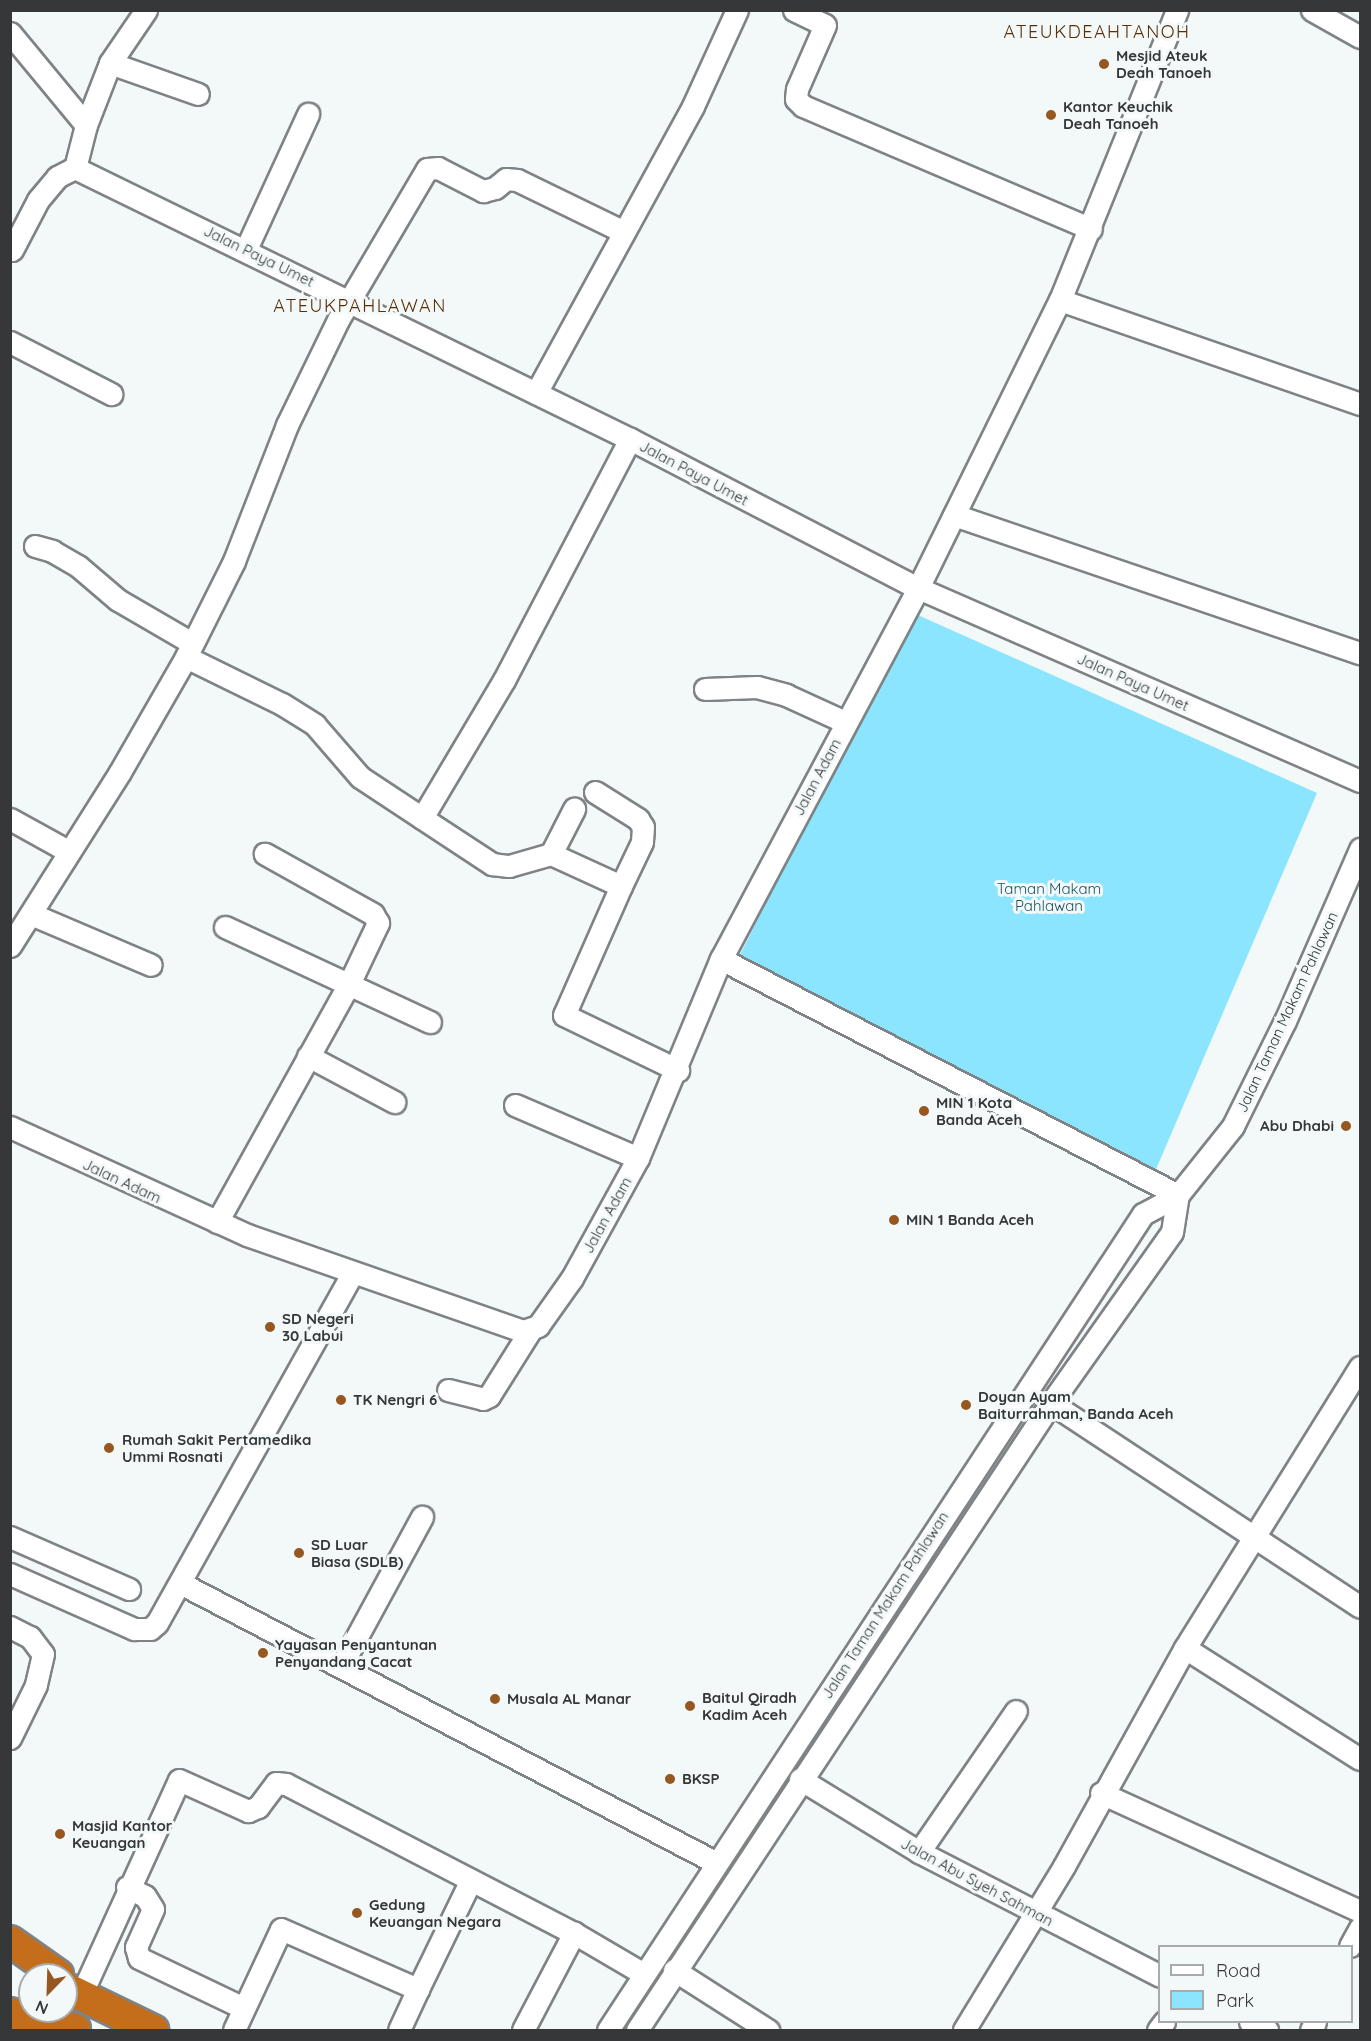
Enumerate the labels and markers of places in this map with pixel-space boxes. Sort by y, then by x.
place label: Mesjid Ateuk Deah Tanoeh [1116,46,1211,81]
marker: Mesjid Ateuk Deah Tanoeh [1097,57,1111,71]
place label: Kantor Keuchik Deah Tanoeh [1063,97,1173,132]
marker: Kantor Keuchik Deah Tanoeh [1044,108,1058,122]
place label: MIN 1 Kota Banda Aceh [936,1093,1022,1128]
marker: MIN 1 Kota Banda Aceh [917,1104,931,1118]
place label: Abu Dhabi [1260,1117,1334,1135]
marker: Abu Dhabi [1339,1119,1353,1133]
place label: MIN 1 Banda Aceh [906,1211,1034,1229]
marker: MIN 1 Banda Aceh [887,1213,901,1227]
place label: SD Negeri 30 Labui [282,1309,354,1344]
marker: SD Negeri 30 Labui [263,1320,277,1334]
place label: Doyan Ayam Baiturrahman, Banda Aceh [978,1387,1174,1422]
place label: TK Nengri 6 [353,1391,437,1409]
marker: TK Nengri 6 [334,1393,348,1407]
marker: Doyan Ayam Baiturrahman, Banda Aceh [959,1398,973,1412]
place label: Rumah Sakit Pertamedika Ummi Rosnati [122,1430,311,1465]
marker: Rumah Sakit Pertamedika Ummi Rosnati [100,1439,118,1457]
place label: SD Luar Biasa (SDLB) [311,1535,403,1570]
marker: SD Luar Biasa (SDLB) [292,1546,306,1560]
place label: Yayasan Penyantunan Penyandang Cacat [275,1635,437,1670]
marker: Yayasan Penyantunan Penyandang Cacat [256,1646,270,1660]
place label: Baitul Qiradh Kadim Aceh [702,1688,797,1723]
place label: Musala AL Manar [507,1690,631,1708]
marker: Musala AL Manar [488,1692,502,1706]
marker: Baitul Qiradh Kadim Aceh [683,1699,697,1713]
place label: BKSP [682,1770,719,1788]
marker: BKSP [663,1772,677,1786]
place label: Masjid Kantor Keuangan [72,1816,172,1851]
marker: Masjid Kantor Keuangan [53,1827,67,1841]
place label: Gedung Keuangan Negara [369,1895,501,1930]
marker: Gedung Keuangan Negara [350,1906,364,1920]

